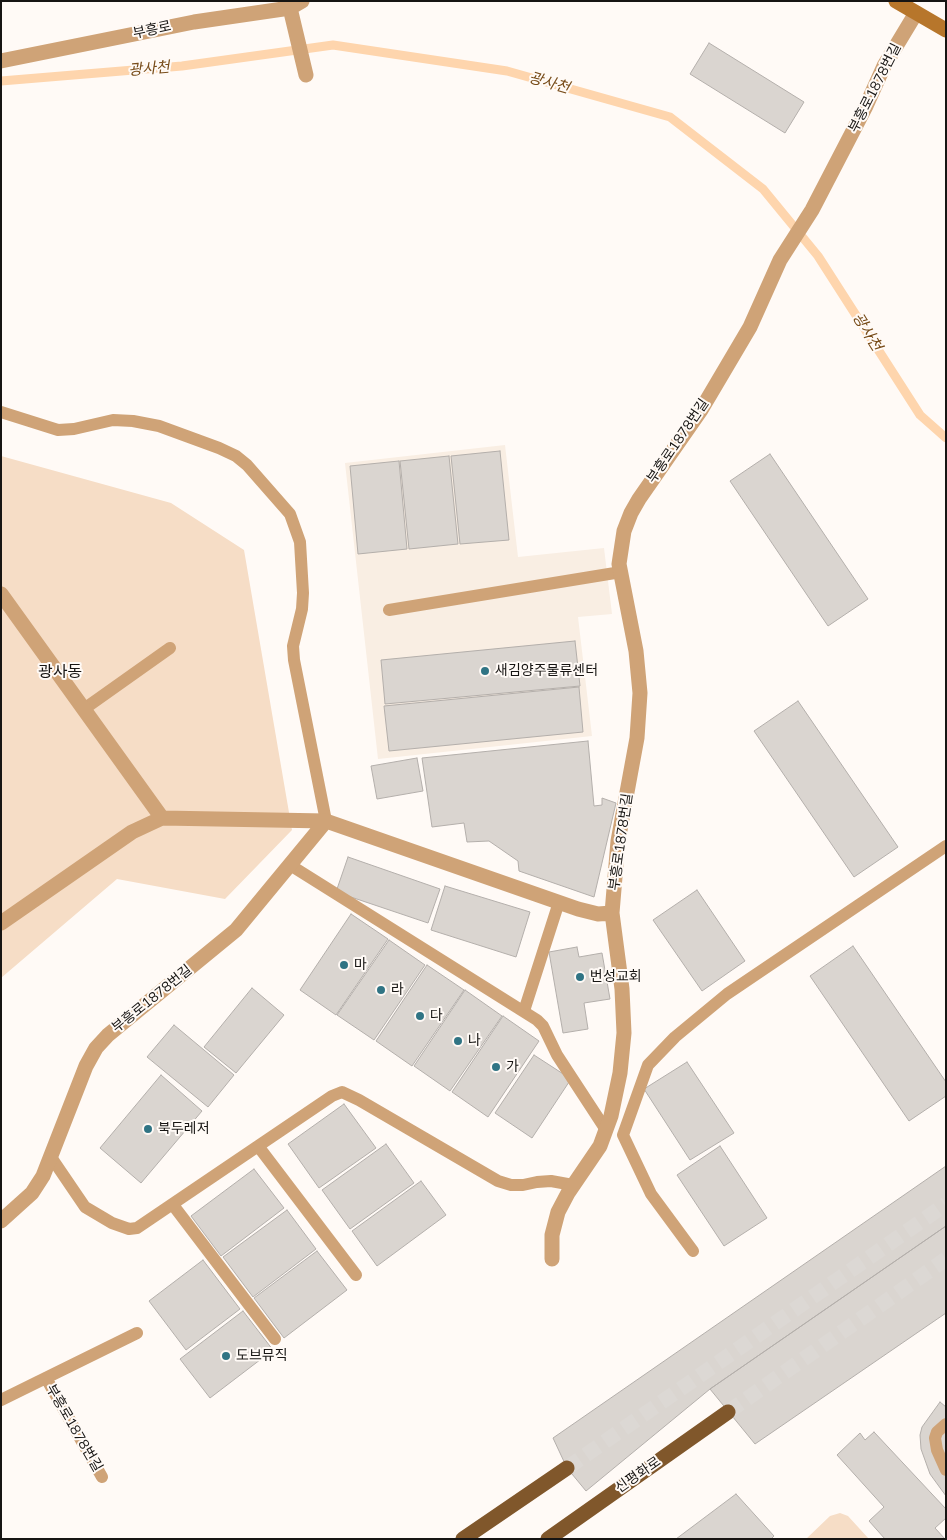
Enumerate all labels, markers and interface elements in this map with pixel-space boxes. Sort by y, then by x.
street label: 부흥로 [131,18,173,42]
street label: 부흥로1878번길 [845,41,905,135]
water label: 광사천 [128,58,170,80]
water label: 광사천 [527,69,571,97]
water label: 광사천 [848,310,886,354]
street label: 부흥로1878번길 [644,396,712,486]
district label: 광사동 [38,662,82,682]
place label: 새김양주물류센터 [495,663,598,679]
marker: 새김양주물류센터 [479,665,491,677]
street label: 부흥로1878번길 [606,792,636,892]
place label: 마 [354,957,367,973]
marker: 마 [338,959,350,971]
street label: 부흥로1878번길 [109,962,195,1036]
place label: 번성교회 [590,969,642,985]
marker: 번성교회 [574,971,586,983]
place label: 라 [391,982,404,998]
marker: 라 [375,984,387,996]
place label: 다 [430,1008,443,1024]
marker: 다 [414,1010,426,1022]
place label: 나 [468,1033,481,1049]
marker: 나 [452,1035,464,1047]
place label: 가 [506,1059,519,1075]
marker: 가 [490,1061,502,1073]
place label: 북두레저 [158,1121,210,1137]
marker: 북두레저 [142,1123,154,1135]
place label: 도브뮤직 [236,1348,288,1364]
marker: 도브뮤직 [220,1350,232,1362]
street label: 부흥로1878번길 [42,1381,106,1475]
street label: 신평화로 [612,1453,664,1497]

